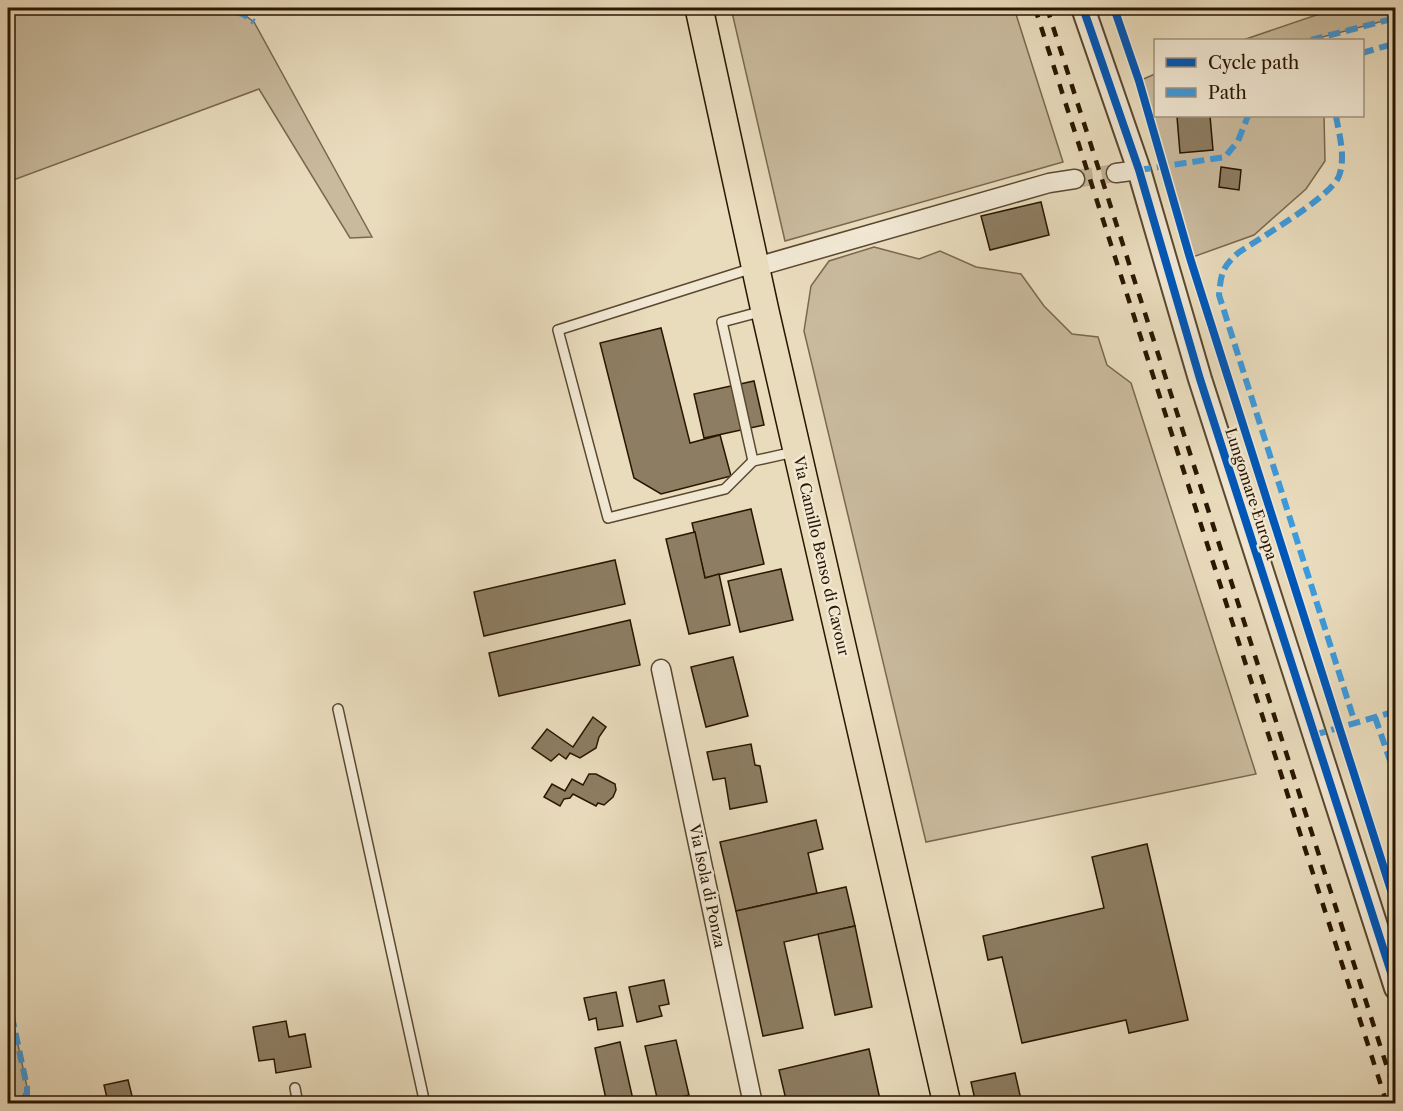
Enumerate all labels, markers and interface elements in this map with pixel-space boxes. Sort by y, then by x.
legend [1154,39,1364,117]
text: Cycle path [1208,52,1299,74]
text: Path [1208,82,1247,104]
street label: Lungomare Europa [1221,425,1282,562]
street label: Via Camillo Benso di Cavour [789,453,854,658]
street label: Via Isola di Ponza [685,821,730,950]

